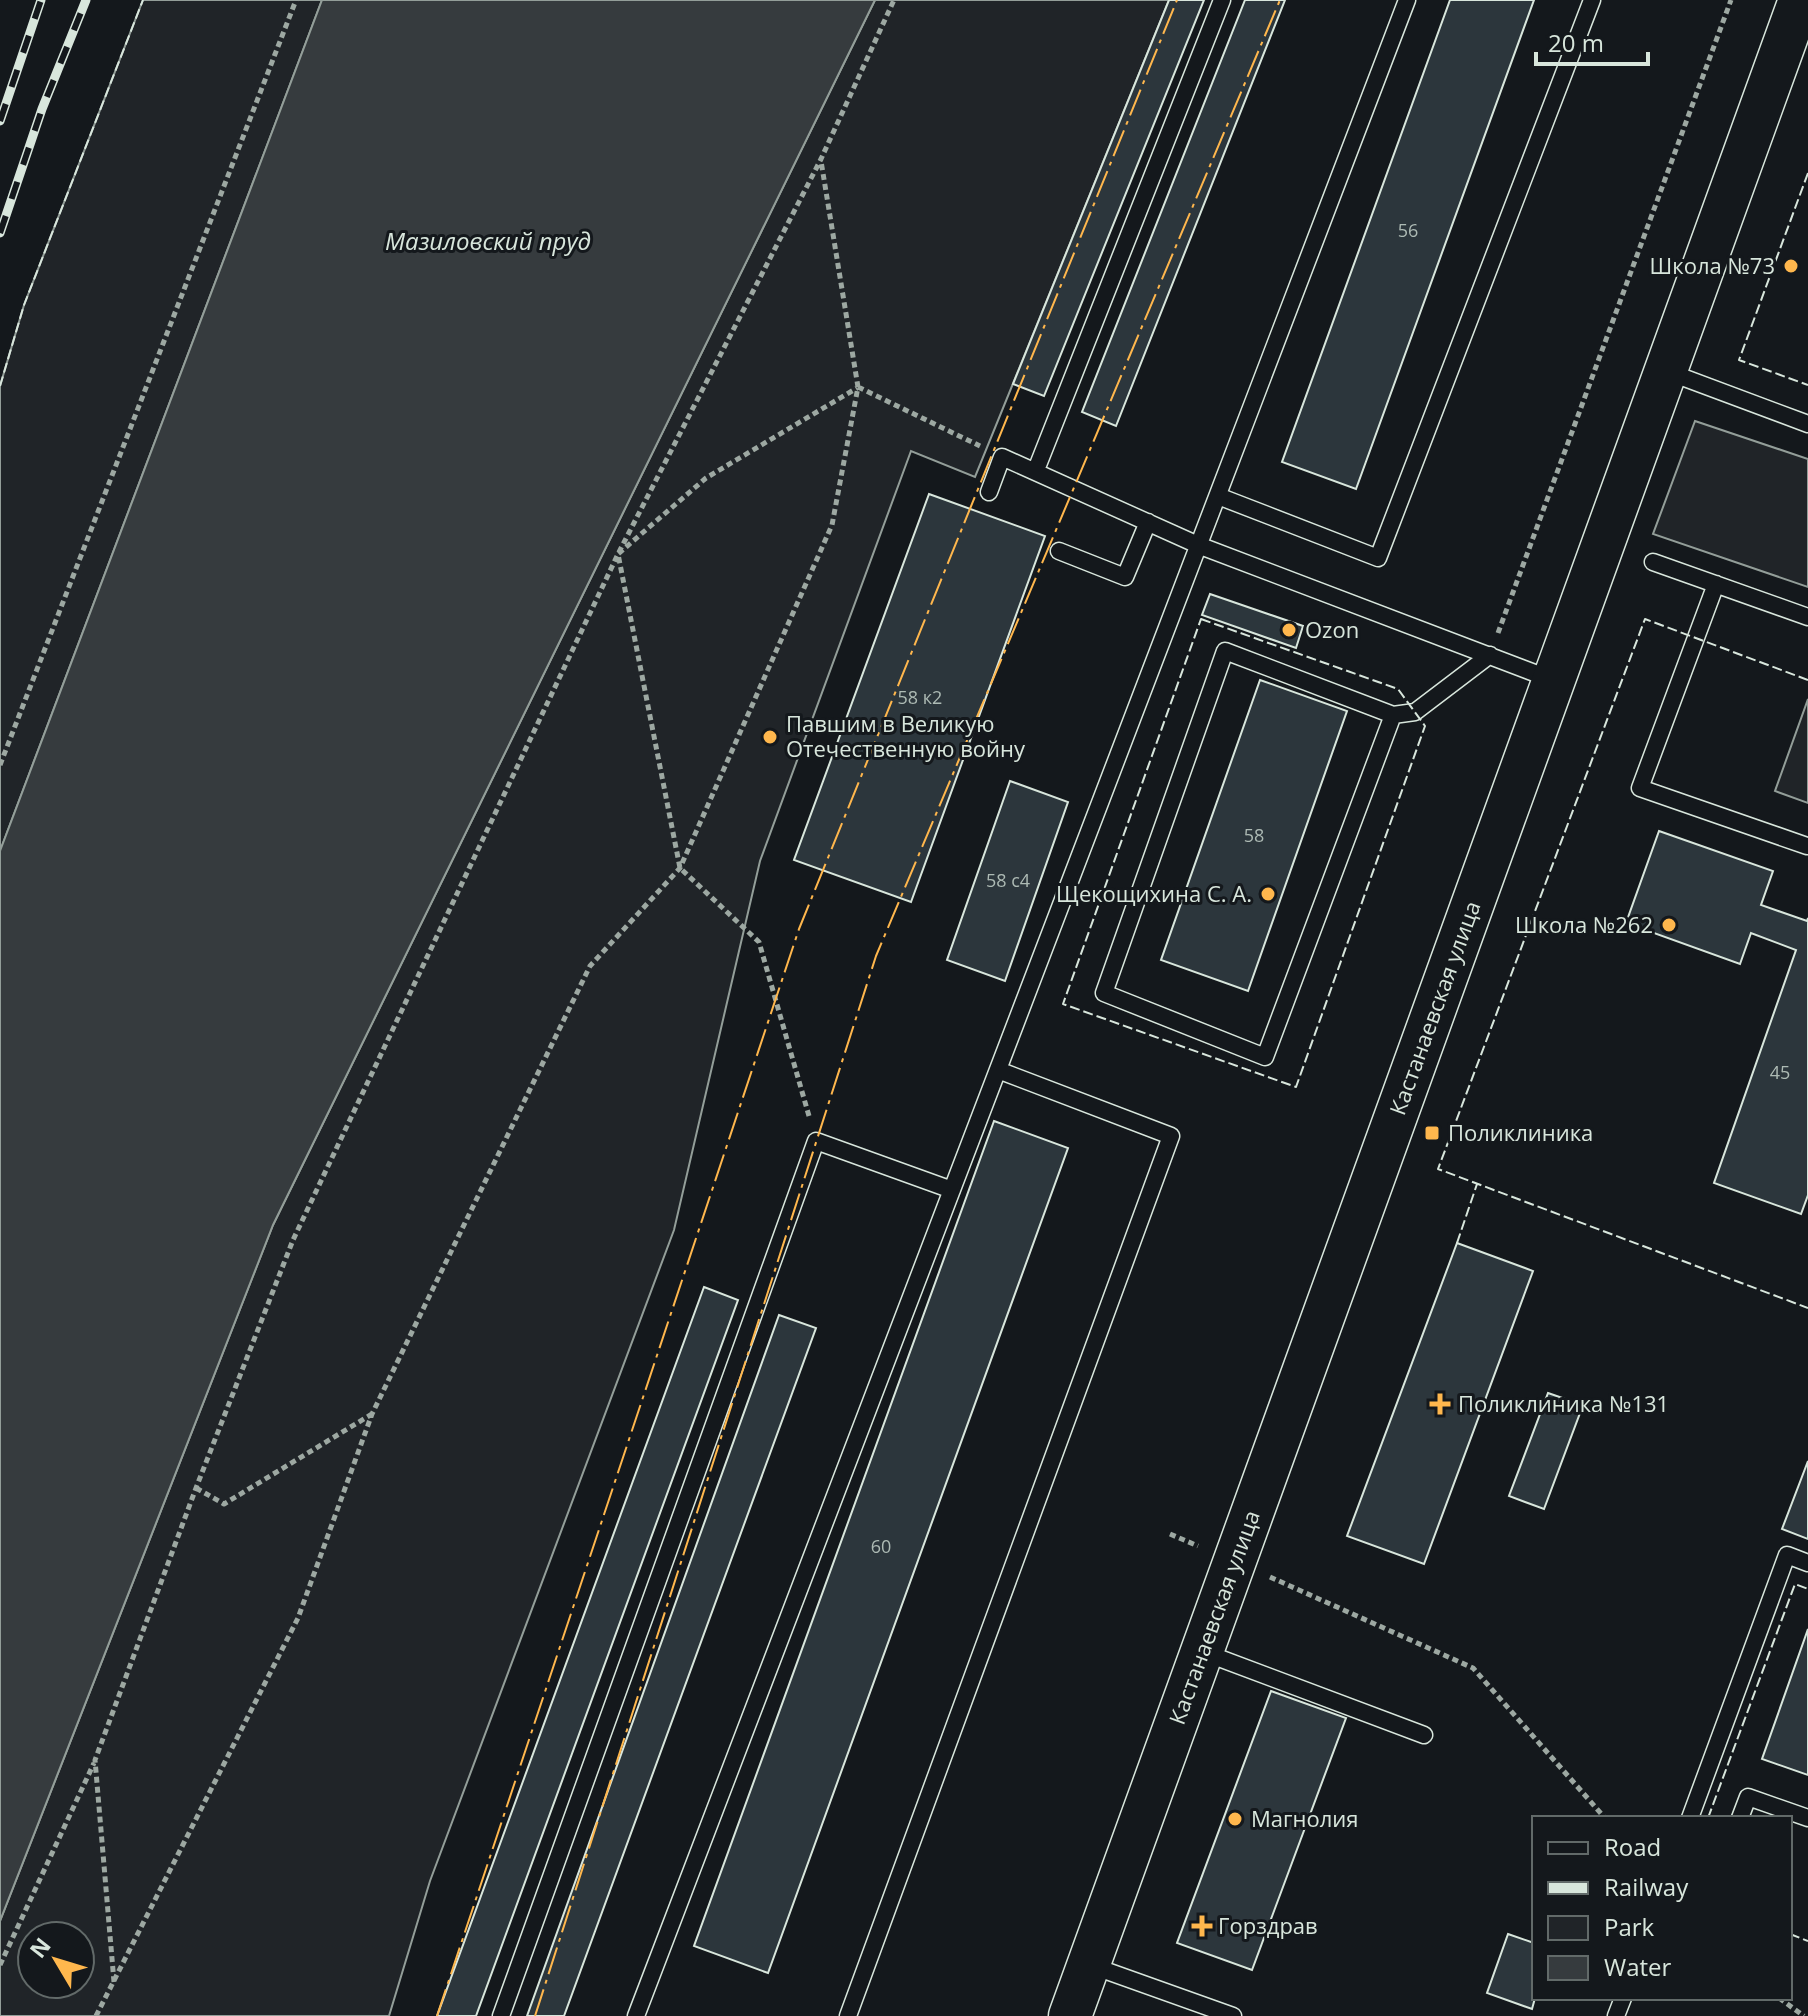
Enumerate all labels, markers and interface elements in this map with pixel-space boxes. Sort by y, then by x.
scale bar [1536,16,1648,66]
text: 20 m [1548,26,1604,59]
house number: 56 [1398,218,1418,242]
water label: Мазиловский пруд [385,224,591,257]
place label: Школа №73 [1650,250,1775,280]
marker: Школа №73 [1782,257,1800,275]
place label: Ozon [1305,614,1359,644]
marker: Ozon [1280,621,1298,639]
house number: 58 к2 [898,685,942,709]
place label: Павшим в Великую Отечественную войну [786,708,1026,763]
marker: Павшим в Великую Отечественную войну [761,728,779,746]
house number: 58 [1244,823,1264,847]
house number: 58 с4 [986,868,1030,892]
place label: Щекощихина С. А. [1056,878,1252,908]
marker: Щекощихина С. А. [1259,885,1277,903]
street label: Кастанаевская улица [1382,897,1487,1119]
place label: Школа №262 [1515,909,1653,939]
marker: Школа №262 [1660,916,1678,934]
house number: 45 [1770,1060,1790,1084]
place label: Поликлиника [1448,1117,1593,1147]
marker: Поликлиника [1423,1124,1441,1142]
place label: Поликлиника №131 [1458,1388,1669,1418]
marker: Поликлиника №131 [1429,1393,1451,1415]
street label: Кастанаевская улица [1161,1506,1266,1728]
house number: 60 [871,1534,891,1558]
place label: Магнолия [1251,1803,1358,1833]
marker: Магнолия [1226,1810,1244,1828]
legend [1532,1816,1792,2000]
text: Road [1604,1830,1661,1863]
text: Railway [1604,1870,1689,1903]
place label: Горздрав [1218,1910,1318,1940]
text: Park [1604,1910,1655,1943]
marker: Горздрав [1193,1917,1211,1935]
north arrow [16,1920,96,2000]
text: N [22,1931,57,1963]
text: Water [1604,1950,1672,1983]

